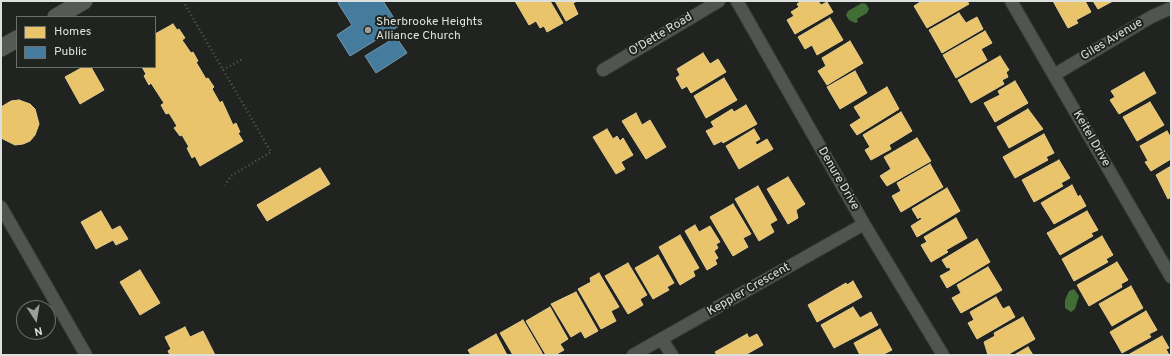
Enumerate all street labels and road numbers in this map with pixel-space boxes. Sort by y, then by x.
street label: O'Dette Road [627,10,695,60]
street label: Giles Avenue [1079,16,1145,64]
street label: Keitel Drive [1069,108,1113,170]
street label: Denure Drive [814,145,862,213]
street label: Keppler Crescent [705,261,793,319]

